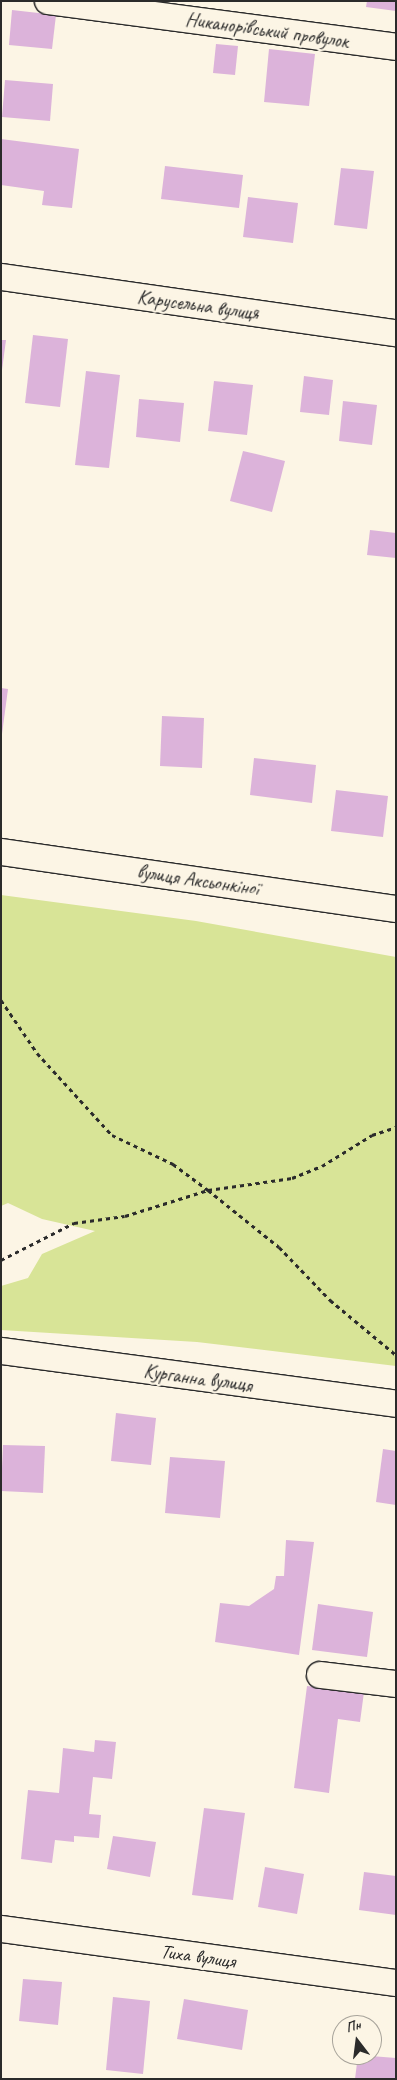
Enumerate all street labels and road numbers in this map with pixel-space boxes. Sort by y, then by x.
street label: Никанорівський провулок [184,7,350,53]
street label: Карусельна вулиця [136,285,260,325]
street label: вулиця Аксьонкіної [135,860,261,900]
street label: Курганна вулиця [143,1359,253,1397]
street label: Тиха вулиця [158,1939,238,1973]

